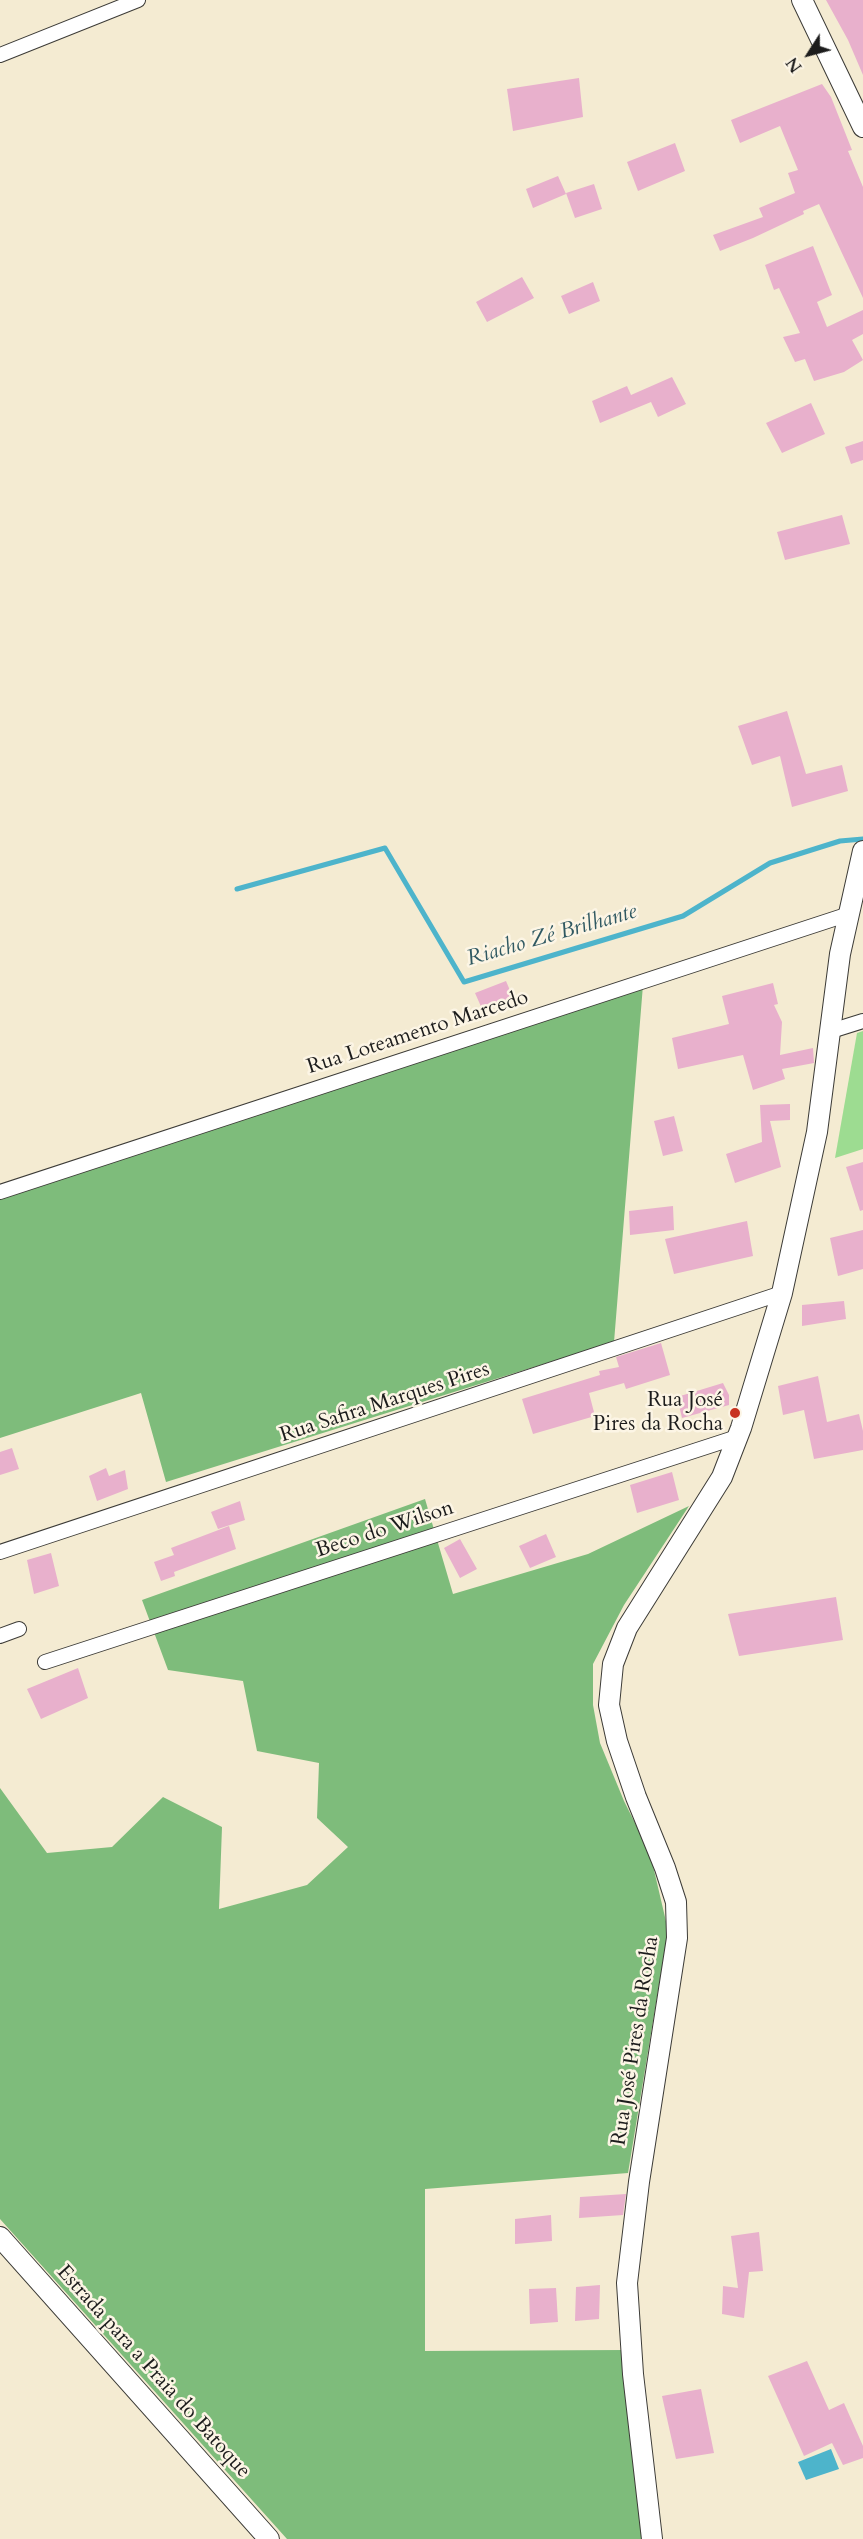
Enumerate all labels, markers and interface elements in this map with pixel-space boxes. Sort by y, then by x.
north arrow [779,24,839,84]
text: N [781,53,807,77]
water label: Riacho Zé Brilhante [464,899,640,973]
street label: Rua Loteamento Marcedo [304,985,532,1081]
street label: Rua Safira Marques Pires [277,1357,493,1449]
place label: Rua José Pires da Rocha [593,1388,723,1438]
marker: Rua José Pires da Rocha [728,1406,742,1420]
street label: Beco do Wilson [313,1496,457,1564]
street label: Rua José Pires da Rocha [607,1935,665,2147]
street label: Estrada para a Praia do Batoque [51,2260,255,2484]

